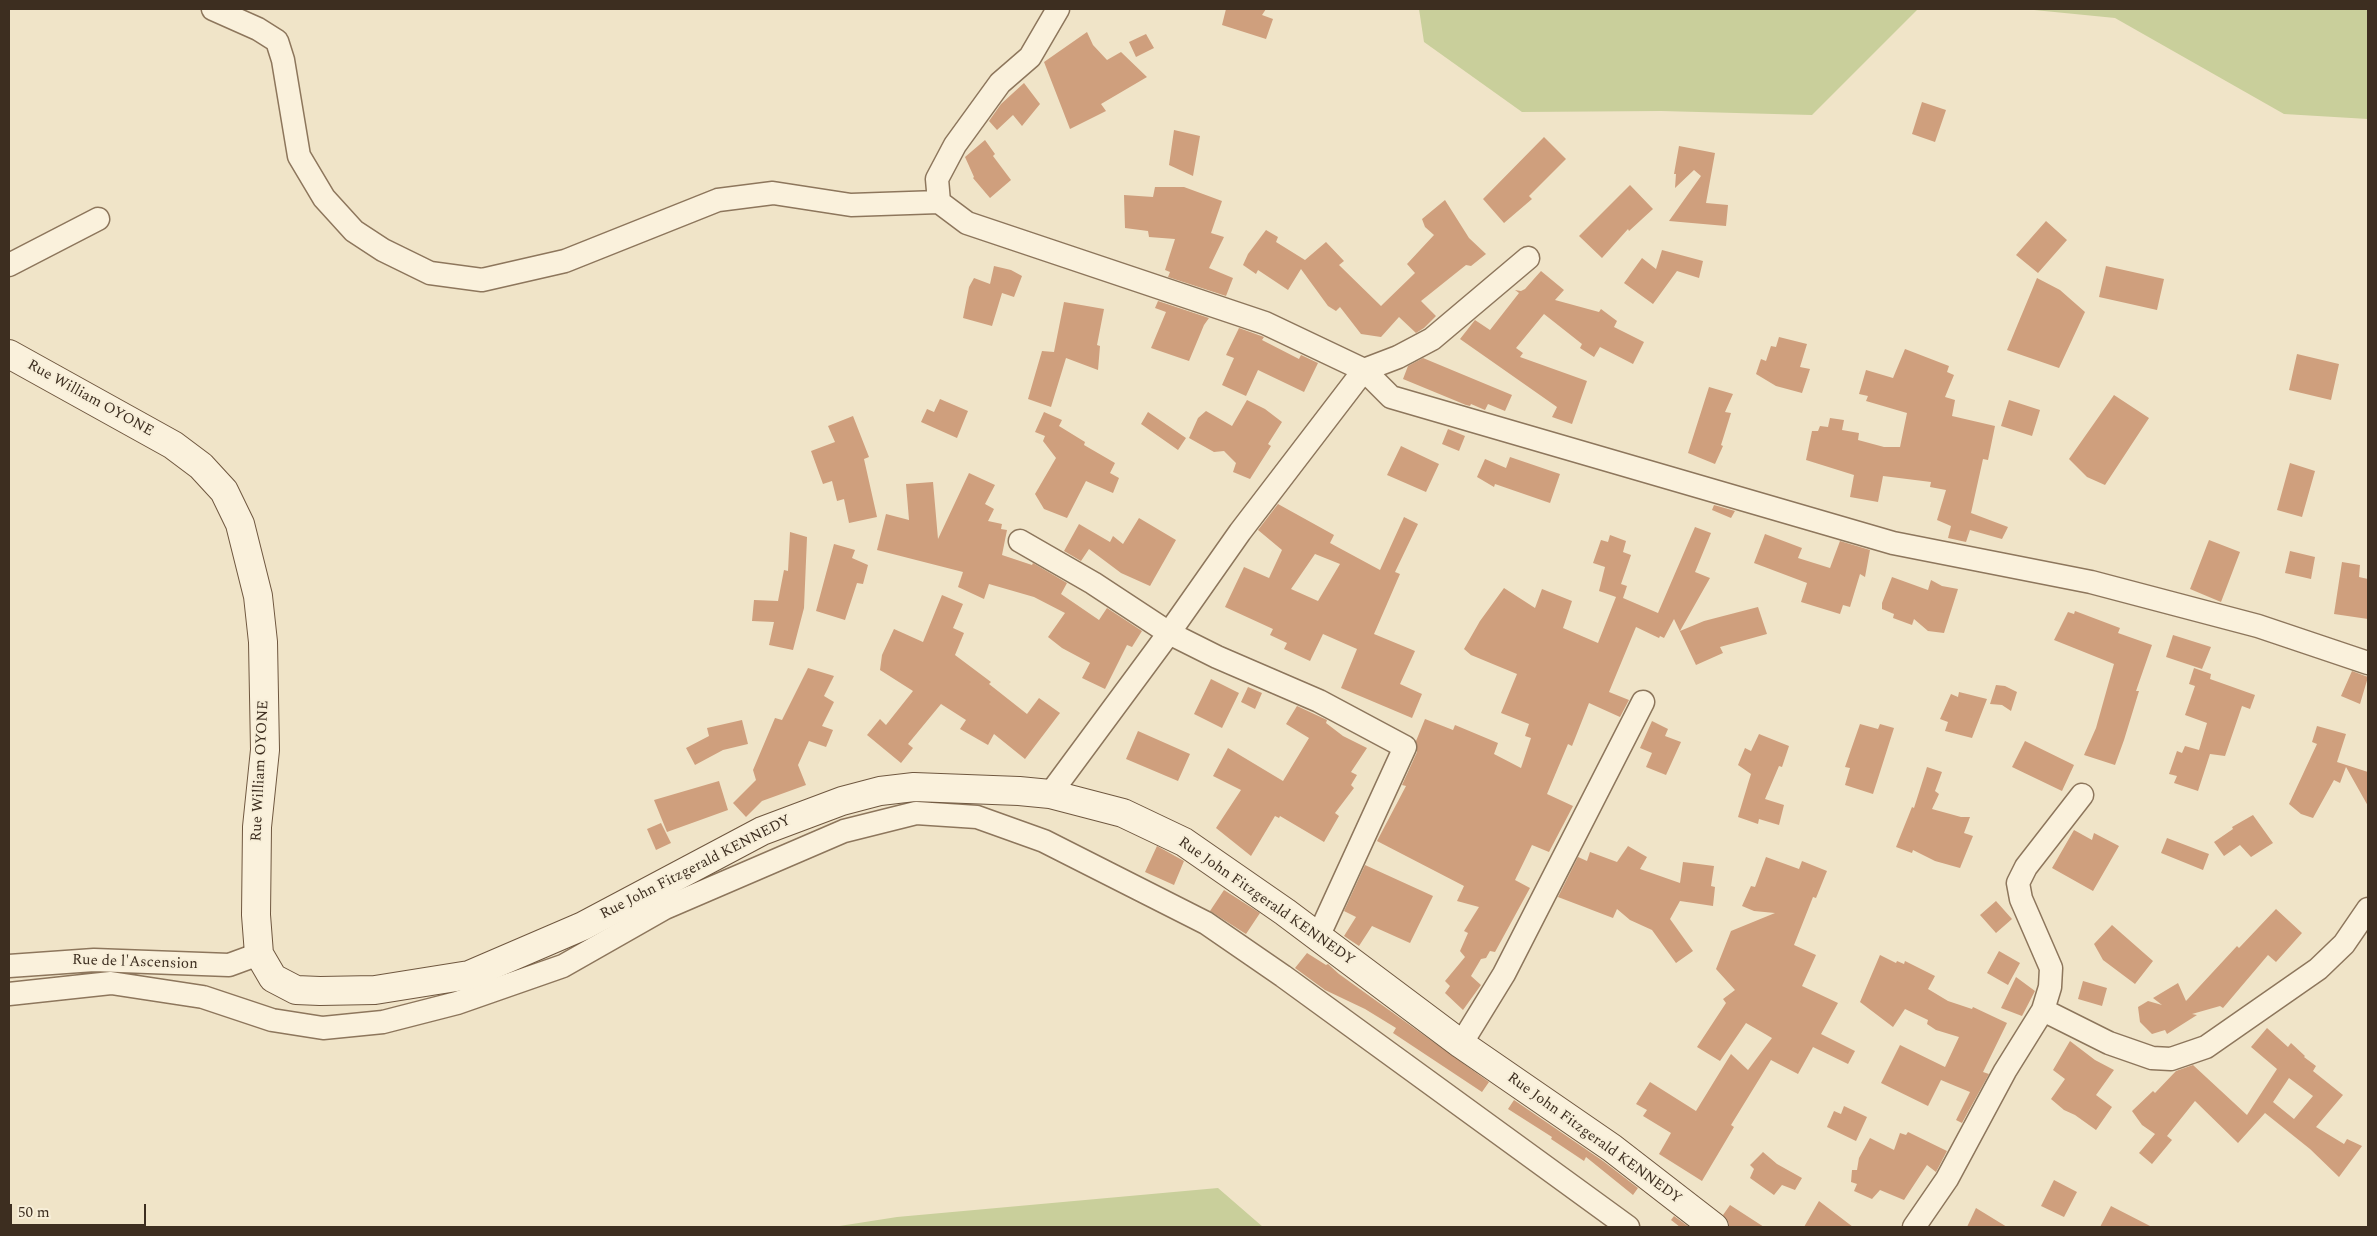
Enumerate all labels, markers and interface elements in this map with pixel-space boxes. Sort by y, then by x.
street label: Rue William OYONE [24,357,156,441]
street label: Rue William OYONE [248,700,274,842]
street label: Rue John Fitzgerald KENNEDY [598,812,794,924]
street label: Rue John Fitzgerald KENNEDY [1174,834,1358,970]
street label: Rue de l'Ascension [72,952,198,974]
street label: Rue John Fitzgerald KENNEDY [1503,1070,1685,1208]
scale bar [12,1194,149,1226]
text: 50 m [18,1201,50,1224]

